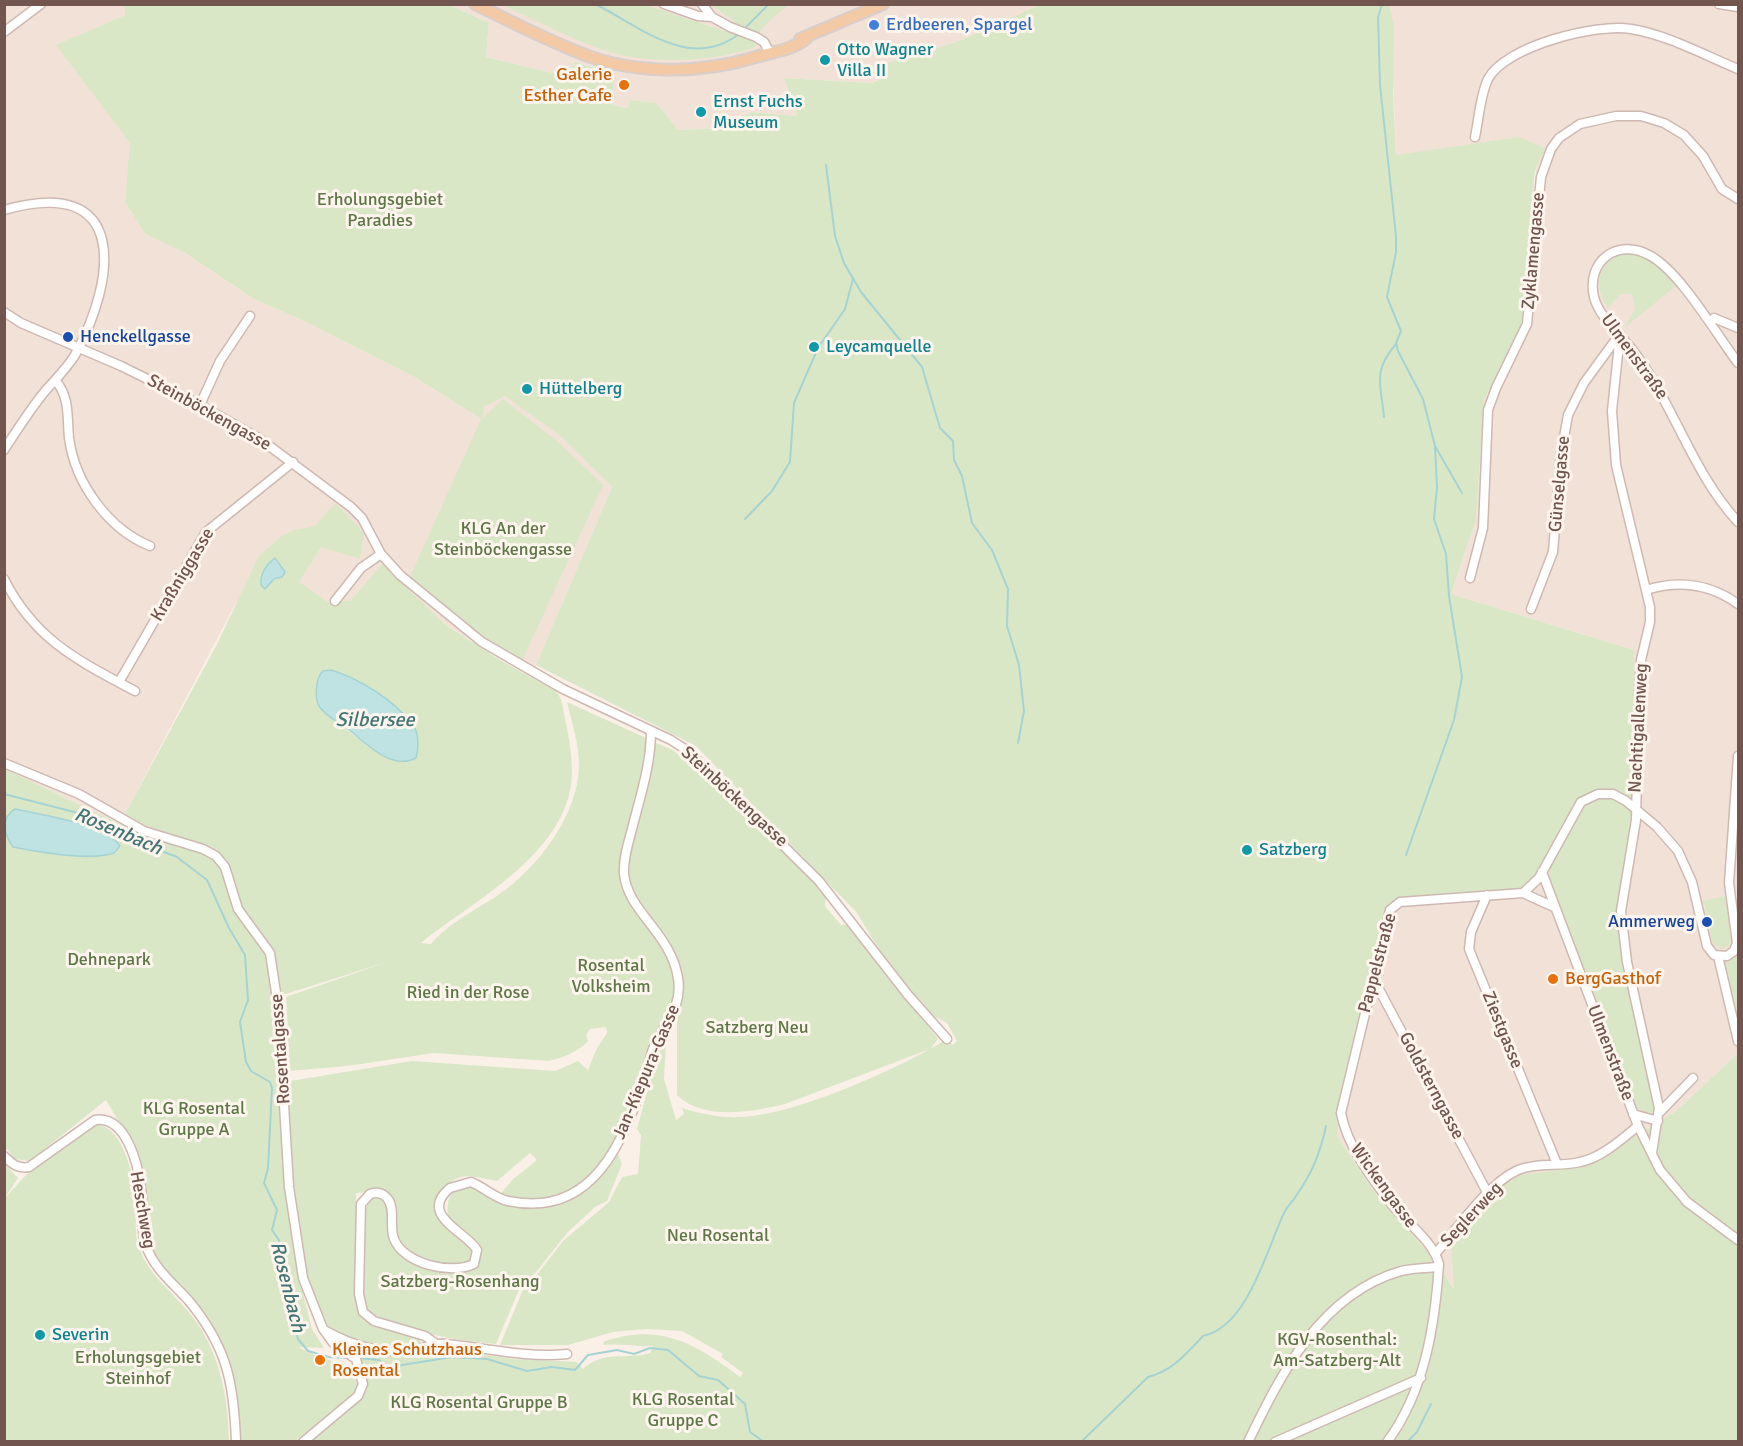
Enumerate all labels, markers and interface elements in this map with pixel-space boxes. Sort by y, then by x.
place label: Erdbeeren, Spargel [886,14,1033,36]
marker: Erdbeeren, Spargel [867,18,881,32]
place label: Otto Wagner Villa II [837,39,933,82]
marker: Otto Wagner Villa II [818,53,832,67]
place label: Galerie Esther Cafe [524,64,612,106]
marker: Galerie Esther Cafe [617,78,631,92]
place label: Ernst Fuchs Museum [713,91,803,134]
marker: Ernst Fuchs Museum [694,105,708,119]
park label: Erholungsgebiet Paradies [317,189,443,232]
street label: Zyklamengasse [1518,191,1550,311]
street label: Ulmenstraße [1596,310,1672,404]
place label: Henckellgasse [80,326,191,348]
marker: Henckellgasse [61,330,75,344]
place label: Leycamquelle [826,336,931,358]
marker: Leycamquelle [807,340,821,354]
street label: Steinböckengasse [143,370,275,456]
place label: Hüttelberg [539,378,622,400]
marker: Hüttelberg [520,382,534,396]
street label: Günselgasse [1545,435,1575,533]
park label: KLG An der Steinböckengasse [434,518,572,560]
street label: Kraßniggasse [147,524,219,626]
street label: Nachtigallenweg [1625,663,1653,793]
water label: Silbersee [335,709,415,733]
street label: Steinböckengasse [676,742,792,852]
water label: Rosenbach [71,803,165,861]
place label: Satzberg [1259,839,1327,861]
marker: Satzberg [1240,843,1254,857]
street label: Pappelstraße [1354,911,1402,1015]
place label: Ammerweg [1608,911,1695,933]
marker: Ammerweg [1700,915,1714,929]
park label: Dehnepark [67,949,151,971]
park label: Rosental Volksheim [571,955,651,998]
place label: BergGasthof [1565,968,1661,990]
marker: BergGasthof [1546,972,1560,986]
park label: Ried in der Rose [407,982,529,1004]
street label: Ziestgasse [1477,988,1527,1072]
street label: Rosentalgasse [266,993,296,1105]
street label: Jan-Kiepura-Gasse [609,1001,685,1143]
street label: Ulmenstraße [1582,1002,1638,1104]
park label: Satzberg Neu [705,1017,809,1039]
street label: Goldsterngasse [1394,1029,1468,1143]
park label: KLG Rosental Gruppe A [143,1098,245,1140]
street label: Wickengasse [1345,1139,1421,1233]
street label: Heschweg [125,1170,159,1250]
street label: Seglerweg [1437,1178,1507,1252]
park label: Neu Rosental [667,1225,769,1247]
water label: Rosenbach [264,1239,310,1335]
park label: Satzberg-Rosenhang [380,1271,540,1293]
place label: Severin [52,1324,109,1346]
marker: Severin [33,1328,47,1342]
park label: KGV-Rosenthal: Am-Satzberg-Alt [1273,1329,1401,1372]
place label: Kleines Schutzhaus Rosental [332,1339,482,1382]
park label: Erholungsgebiet Steinhof [75,1347,201,1390]
marker: Kleines Schutzhaus Rosental [313,1353,327,1367]
park label: KLG Rosental Gruppe C [632,1389,734,1432]
park label: KLG Rosental Gruppe B [390,1392,568,1414]

